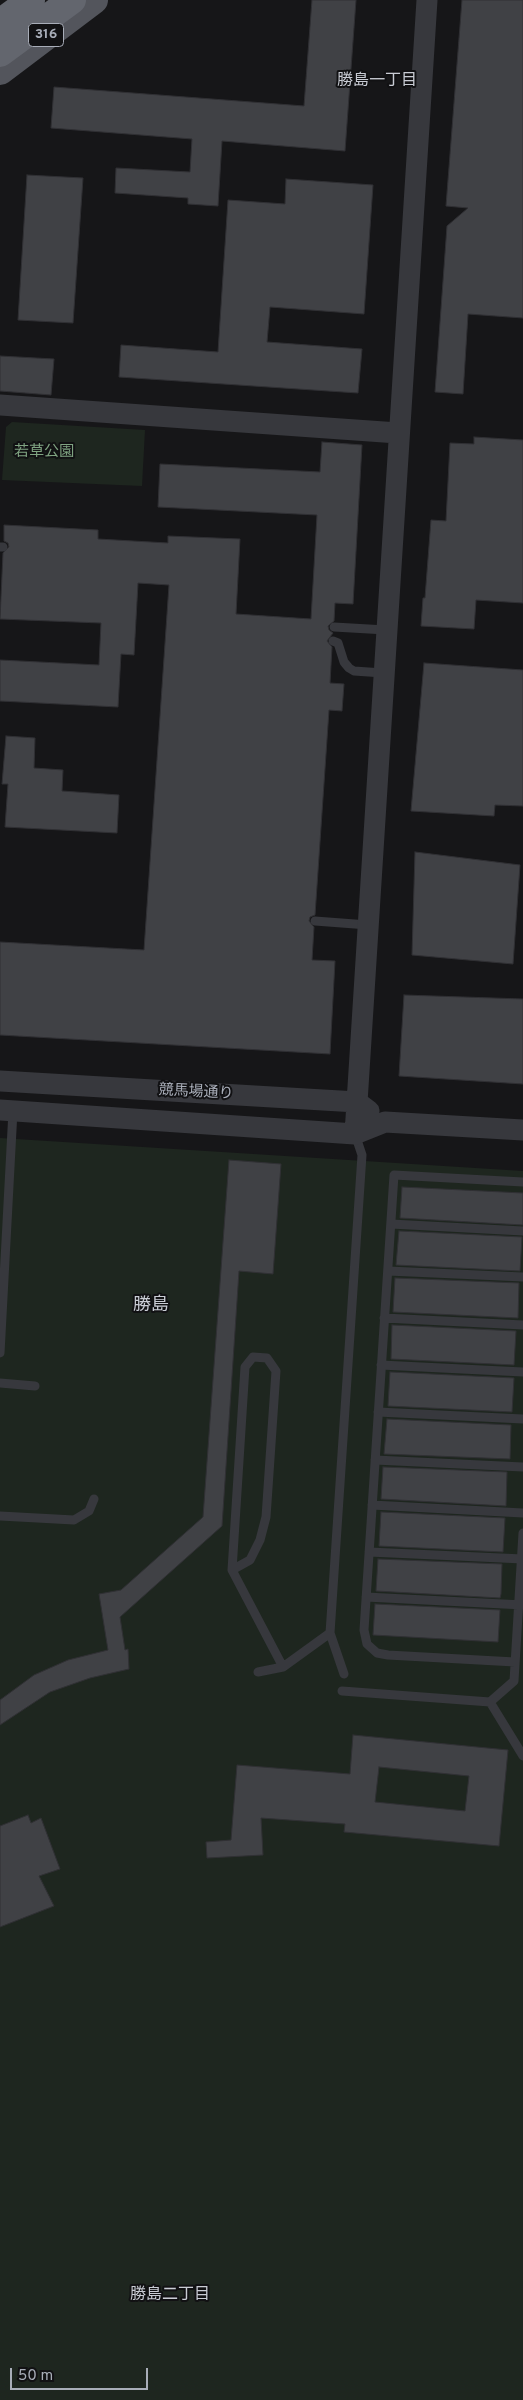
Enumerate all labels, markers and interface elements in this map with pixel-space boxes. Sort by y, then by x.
road number: 316 [28,24,64,46]
district label: 勝島一丁目 [337,72,417,92]
park label: 若草公園 [14,444,74,462]
street label: 競馬場通り [158,1082,234,1104]
district label: 勝島 [133,1295,169,1317]
district label: 勝島二丁目 [130,2286,210,2306]
scale bar [12,2358,150,2390]
text: 50 m [18,2367,53,2386]

